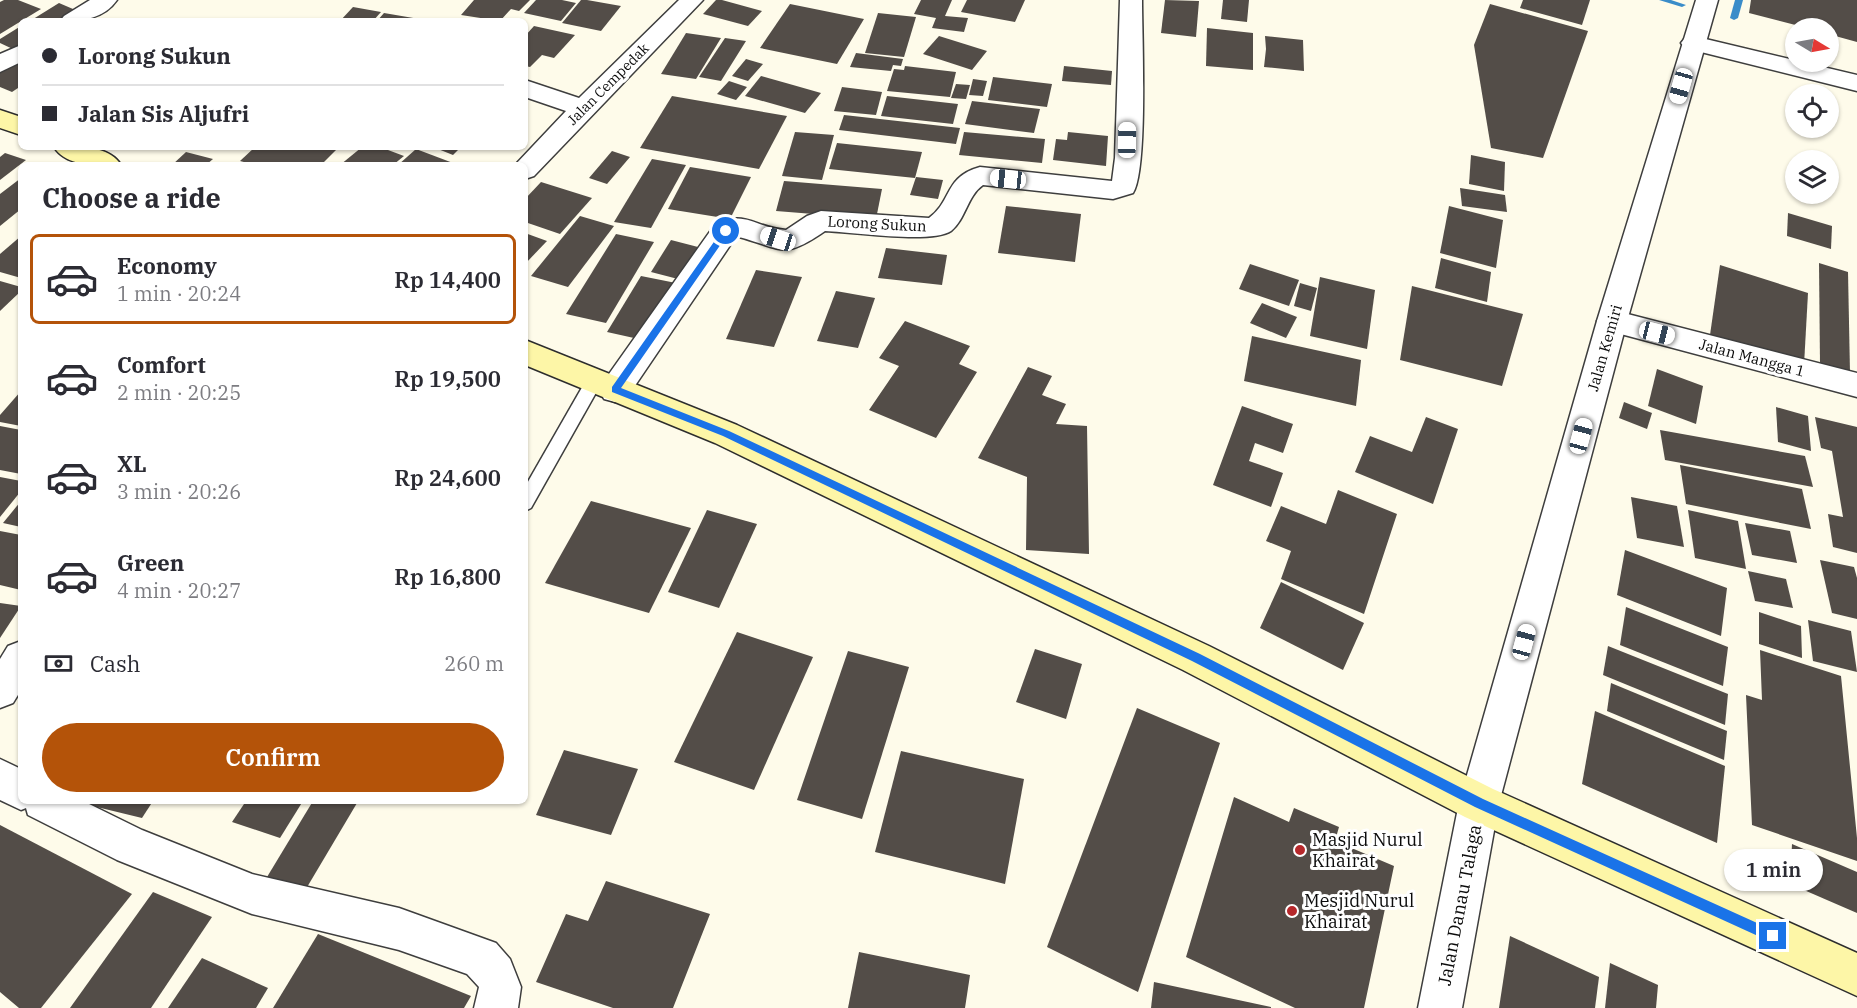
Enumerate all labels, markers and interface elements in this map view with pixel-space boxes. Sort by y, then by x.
north arrow [1785,18,1839,72]
map controls [1785,18,1839,204]
street label: Jalan Cempedak [563,39,653,129]
text: Lorong Sukun [78,41,231,70]
car [1667,66,1695,106]
button: locate [1785,84,1839,138]
text: Jalan Sis Aljufri [78,99,249,128]
car [1118,122,1136,158]
button: layers [1785,150,1839,204]
car [989,168,1027,190]
text: Choose a ride [42,180,221,215]
street label: Lorong Sukun [827,211,928,236]
route start [712,217,739,244]
car [758,225,798,253]
text: Economy [117,251,217,280]
icon: car [45,252,99,306]
text: Rp 14,400 [394,265,501,294]
text: 1 min · 20:24 [117,280,241,307]
street label: Jalan Kemiri [1583,302,1626,393]
car [1637,320,1677,346]
street label: Jalan Mangga 1 [1697,334,1807,381]
text: Comfort [117,350,206,379]
icon: car [45,351,99,405]
text: Rp 19,500 [394,364,501,393]
text: 2 min · 20:25 [117,379,241,406]
car [1568,416,1594,456]
text: XL [117,449,147,478]
icon: car [45,450,99,504]
text: Rp 24,600 [394,463,501,492]
text: 3 min · 20:26 [117,478,241,505]
text: Green [117,548,184,577]
icon: car [45,549,99,603]
text: Rp 16,800 [394,562,501,591]
text: 4 min · 20:27 [117,577,241,604]
car [1511,622,1537,662]
icon: cash [42,647,75,680]
text: Cash [90,649,141,678]
text: 260 m [444,650,504,677]
button: Confirm [42,723,504,792]
street label: Jalan Danau Talaga [1433,822,1486,987]
place label: Masjid Nurul Khairat [1312,828,1423,872]
marker: Masjid Nurul Khairat [1293,843,1307,857]
callout: 1 min [1724,849,1822,891]
text: 1 min [1746,856,1801,883]
place label: Mesjid Nurul Khairat [1304,889,1414,933]
marker: Mesjid Nurul Khairat [1285,904,1299,918]
route end [1759,922,1786,949]

